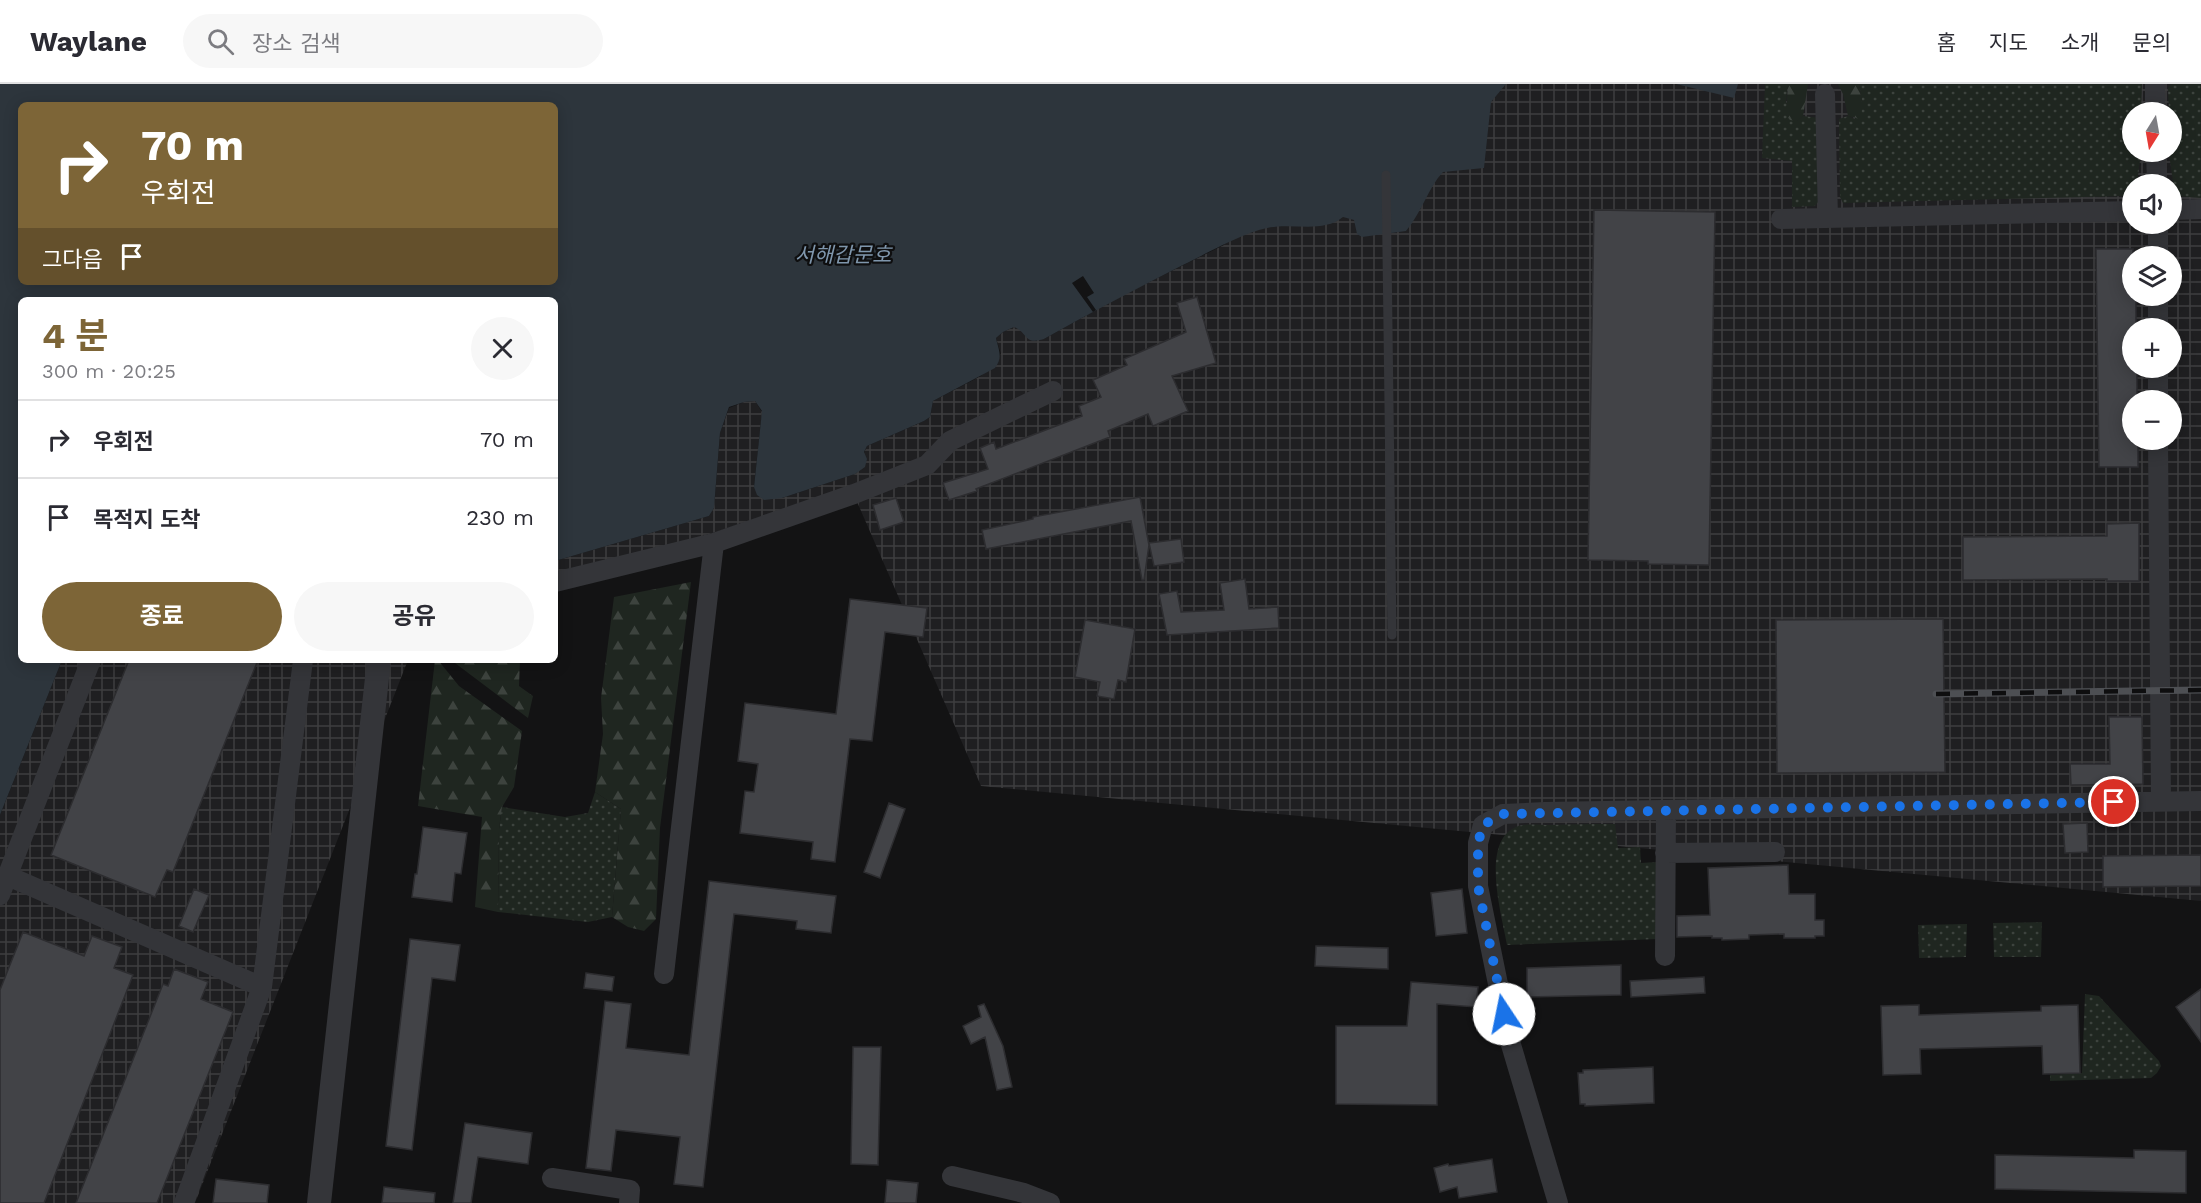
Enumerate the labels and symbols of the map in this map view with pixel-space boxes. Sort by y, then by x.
north arrow [2122,102,2182,162]
water label: 서해갑문호 [795,242,893,267]
pin [2088,776,2139,827]
position arrow [1472,982,1536,1046]

